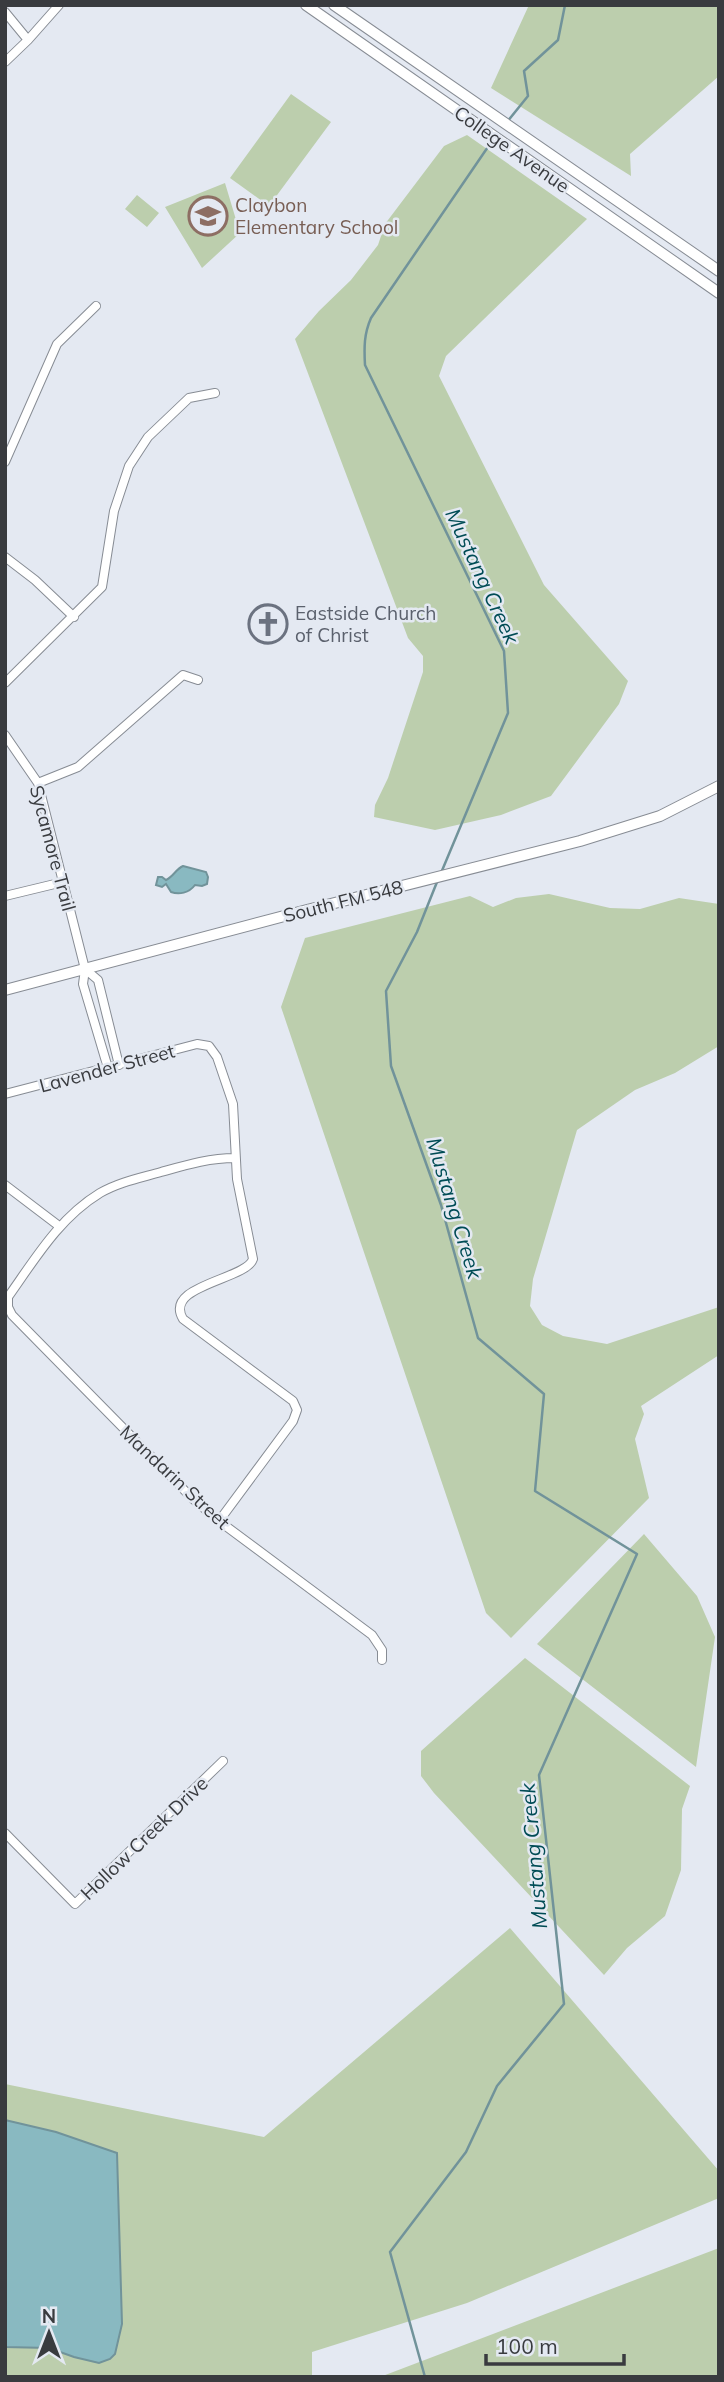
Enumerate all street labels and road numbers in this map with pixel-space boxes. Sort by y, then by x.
street label: College Avenue [450,100,574,198]
street label: Sycamore Trail [25,782,81,914]
street label: South FM 548 [281,875,405,927]
street label: Lavender Street [37,1038,178,1098]
street label: Mandarin Street [115,1420,235,1534]
street label: Hollow Creek Drive [75,1771,213,1905]

